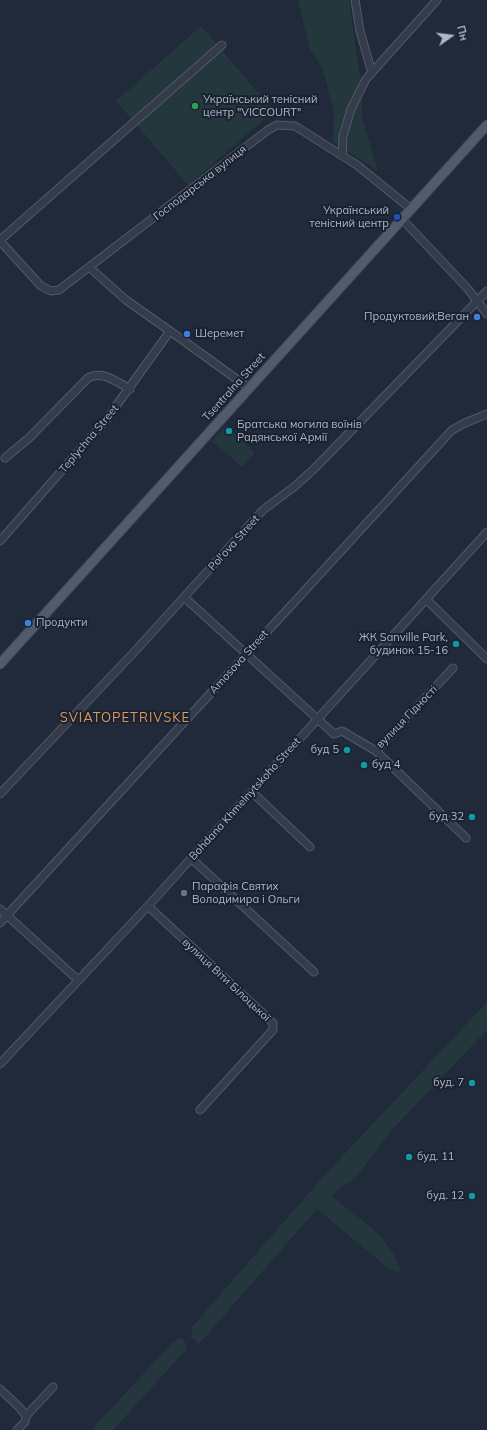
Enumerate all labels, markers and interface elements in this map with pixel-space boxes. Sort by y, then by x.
north arrow [431,16,471,56]
text: Пн [454,24,471,42]
place label: Український тенісний центр "VICCOURT" [203,93,317,119]
marker: Український тенісний центр "VICCOURT" [190,101,200,111]
street label: Господарська вулиця [151,143,249,223]
place label: Український тенісний центр [309,204,389,230]
marker: Український тенісний центр [392,212,402,222]
place label: Продуктовий;Веган [364,310,469,324]
marker: Продуктовий;Веган [472,312,482,322]
place label: Шеремет [195,327,244,341]
marker: Шеремет [182,329,192,339]
street label: Tsentralna Street [200,350,268,424]
street label: Teplychna Street [57,402,121,476]
place label: Братська могила воїнів Радянської Армії [237,418,362,444]
marker: Братська могила воїнів Радянської Армії [224,426,234,436]
street label: Pol'ova Street [206,513,262,573]
place label: Продукти [36,616,88,630]
marker: Продукти [23,618,33,628]
street label: Amosova Street [207,627,271,697]
place label: ЖК Sanville Park, будинок 15-16 [359,631,448,657]
marker: ЖК Sanville Park, будинок 15-16 [451,639,461,649]
street label: вулиця Гідності [374,683,440,751]
district label: SVIATOPETRIVSKE [60,710,190,726]
street label: Bohdana Khmelnytskoho Street [186,735,304,863]
place label: буд 5 [311,743,339,757]
marker: буд 5 [342,745,352,755]
place label: буд 4 [372,758,400,772]
marker: буд 4 [359,760,369,770]
place label: буд 32 [429,810,464,824]
marker: буд 32 [467,812,477,822]
place label: Парафія Святих Володимира і Ольги [192,880,300,906]
marker: Парафія Святих Володимира і Ольги [179,888,189,898]
street label: вулиця Віти Білоцької [179,936,273,1024]
place label: буд. 7 [433,1076,464,1090]
marker: буд. 7 [467,1078,477,1088]
place label: буд. 11 [417,1150,454,1164]
marker: буд. 11 [404,1152,414,1162]
place label: буд. 12 [427,1189,464,1203]
marker: буд. 12 [467,1191,477,1201]

